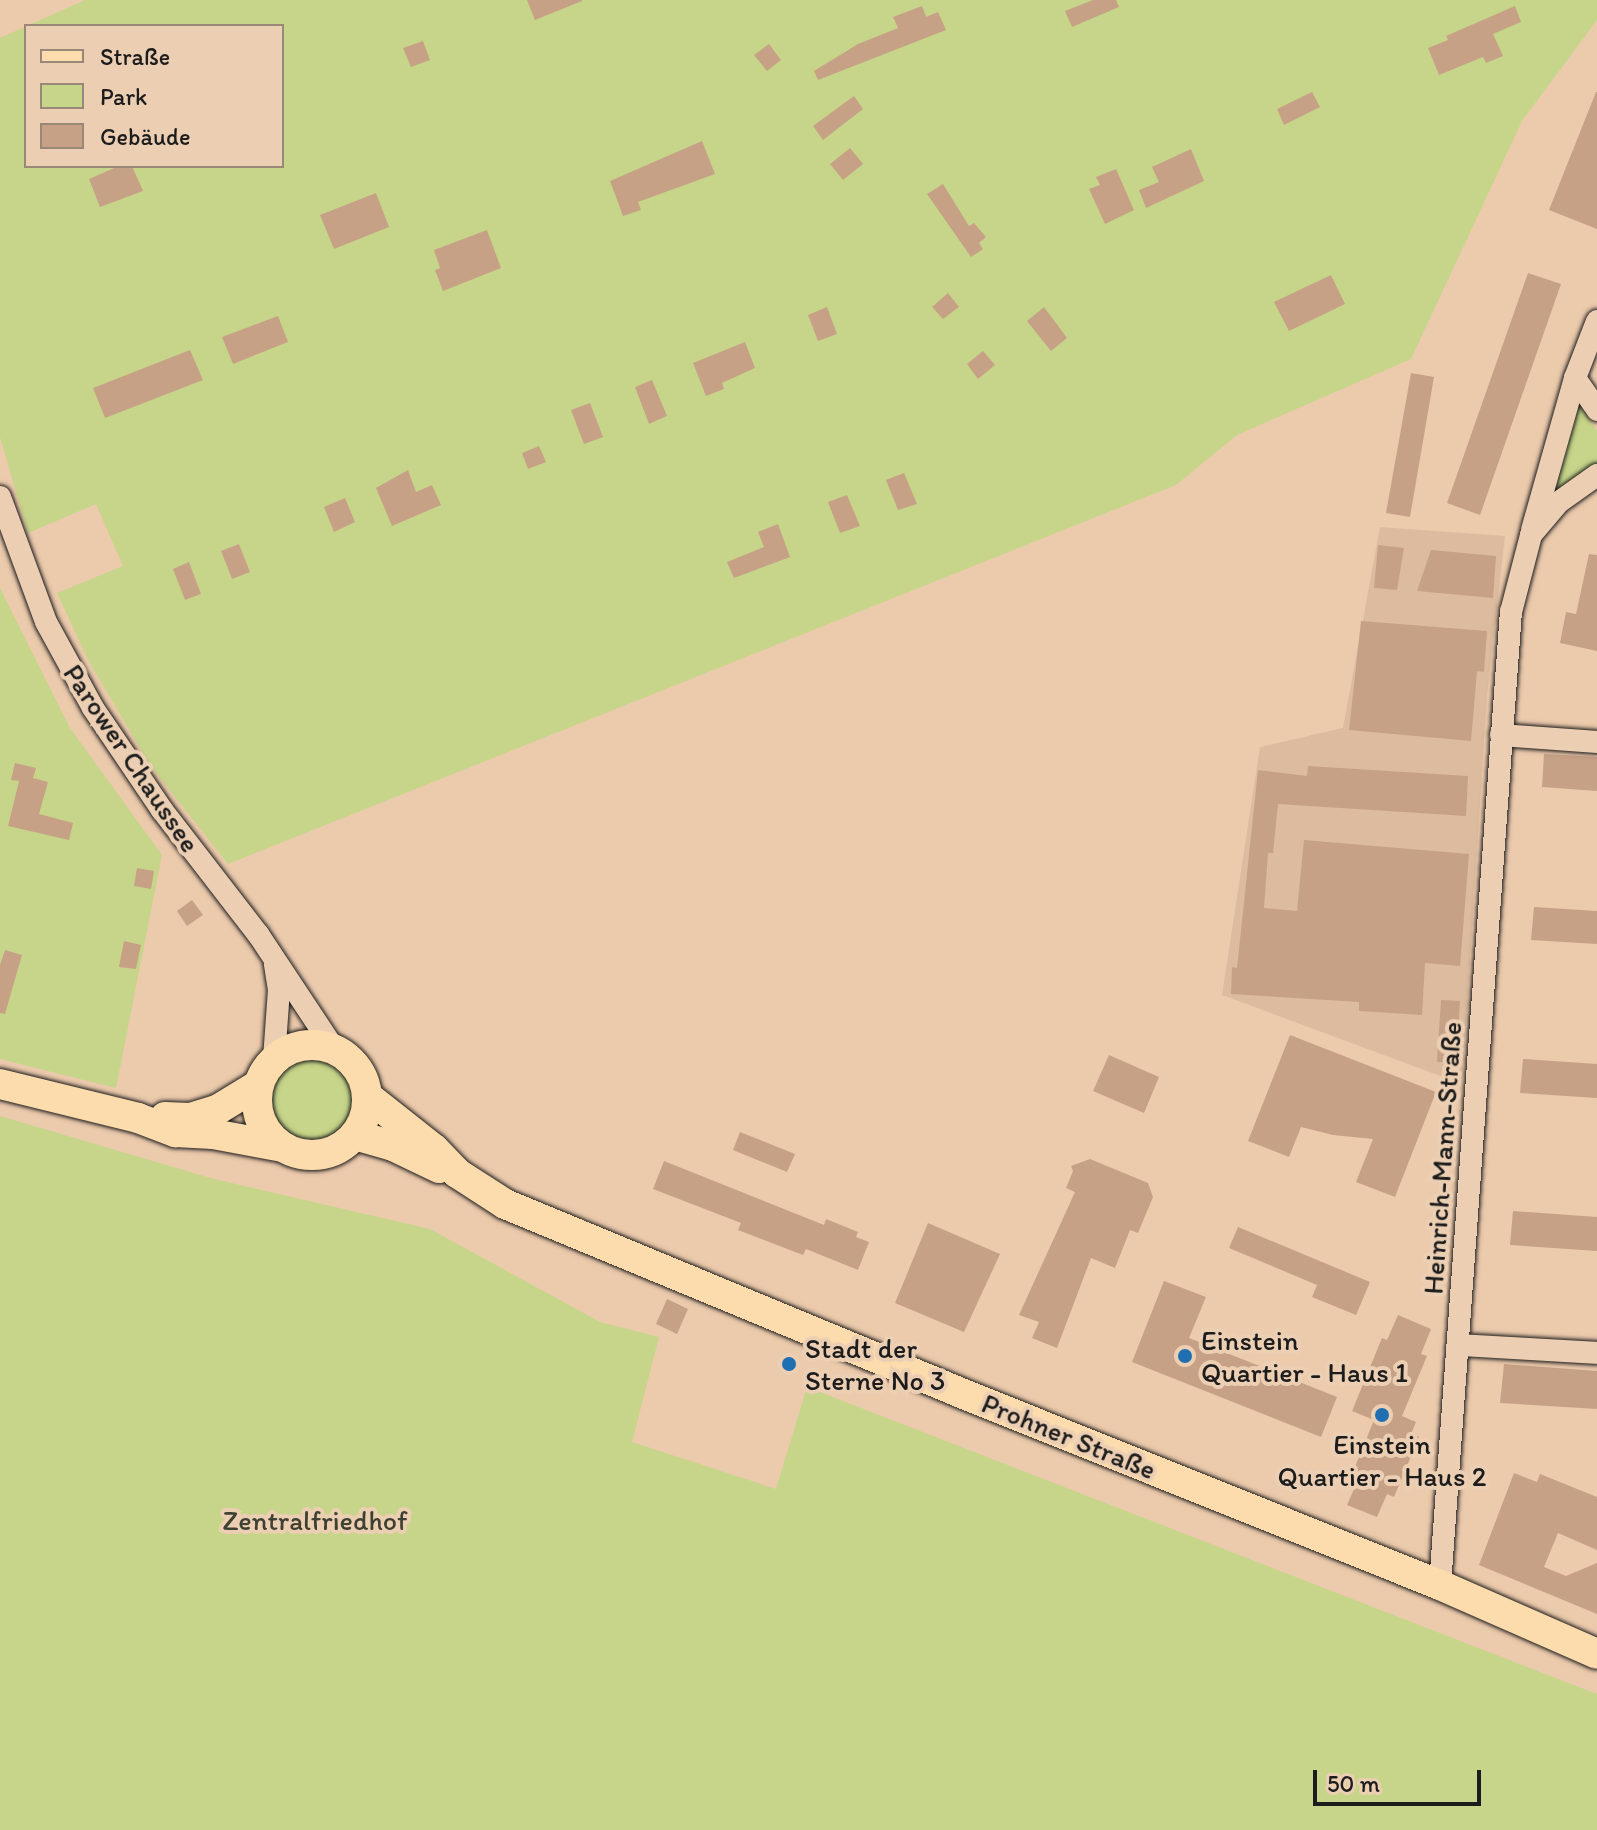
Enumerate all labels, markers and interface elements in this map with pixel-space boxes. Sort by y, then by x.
legend [24,24,284,168]
text: Straße [100,42,170,71]
text: Park [100,82,147,111]
text: Gebäude [100,122,191,151]
street label: Parower Chaussee [57,657,207,859]
street label: Heinrich-Mann-Straße [1416,1021,1468,1295]
place label: Einstein Quartier - Haus 1 [1201,1323,1409,1389]
place label: Stadt der Sterne No 3 [805,1331,945,1397]
marker: Einstein Quartier - Haus 1 [1176,1347,1194,1365]
marker: Stadt der Sterne No 3 [780,1355,798,1373]
street label: Prohner Straße [977,1386,1161,1486]
marker: Einstein Quartier - Haus 2 [1373,1406,1391,1424]
place label: Einstein Quartier - Haus 2 [1277,1427,1487,1493]
park label: Zentralfriedhof [222,1503,408,1537]
scale bar [1317,1754,1485,1804]
text: 50 m [1327,1769,1380,1798]

